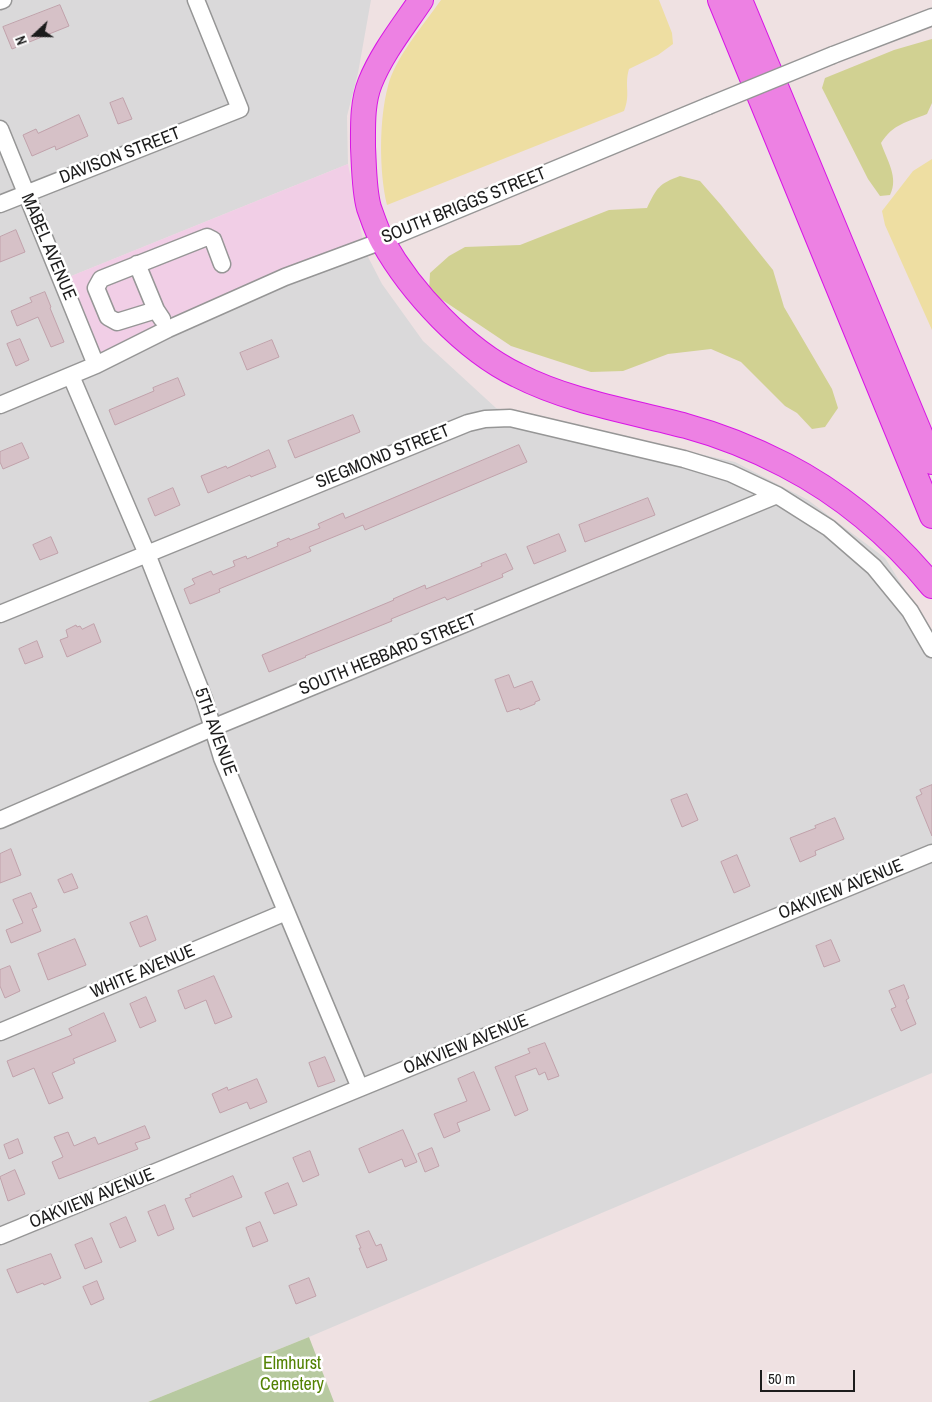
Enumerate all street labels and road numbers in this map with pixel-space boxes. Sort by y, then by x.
street label: DAVISON STREET [57,123,183,189]
street label: SOUTH BRIGGS STREET [379,163,549,249]
street label: MABEL AVENUE [16,190,80,304]
street label: SIEGMOND STREET [313,420,453,494]
street label: SOUTH HEBBARD STREET [296,610,480,700]
street label: 5TH AVENUE [189,685,241,779]
street label: OAKVIEW AVENUE [775,855,907,925]
street label: WHITE AVENUE [88,940,198,1004]
street label: OAKVIEW AVENUE [400,1010,532,1080]
street label: OAKVIEW AVENUE [26,1164,158,1234]

